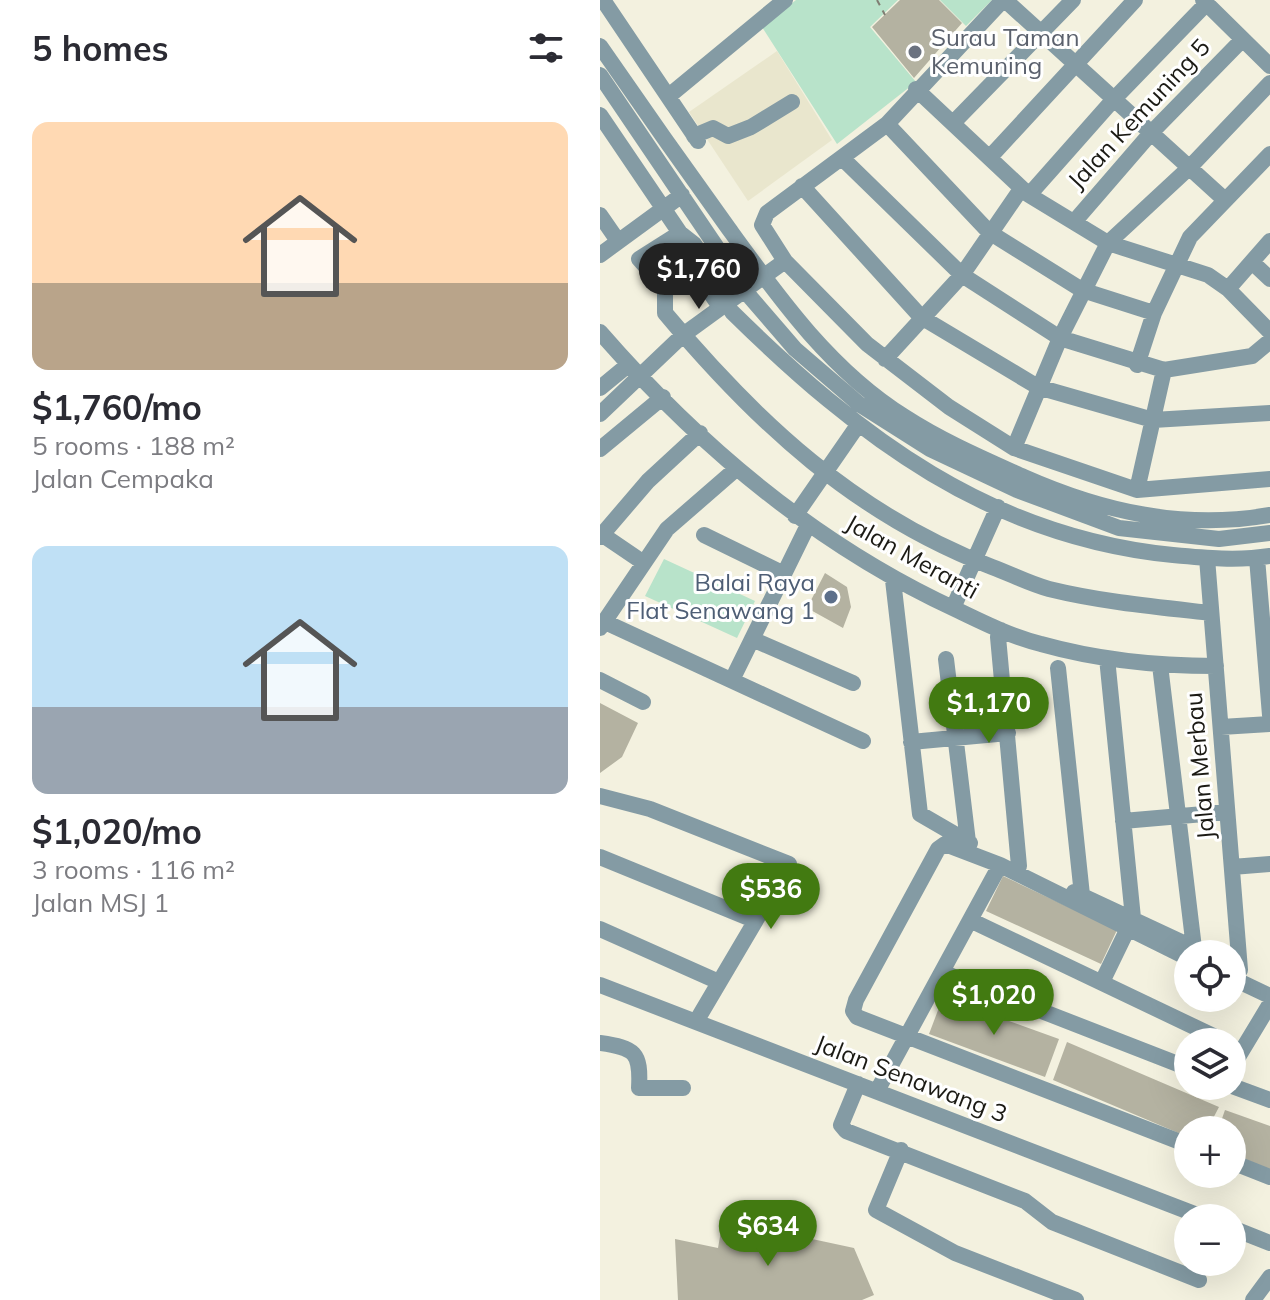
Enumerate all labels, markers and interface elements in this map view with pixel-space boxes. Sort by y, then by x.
place label: Surau Taman Kemuning [931,22,1080,80]
icon: filters [524,26,568,70]
text: 5 homes [32,27,169,70]
street label: Jalan Kemuning 5 [1061,32,1216,195]
marker: Surau Taman Kemuning [906,43,924,61]
icon: home [228,174,372,318]
pin: $1,760 [634,243,764,311]
text: $1,760 [657,252,741,285]
text: $1,760/mo [32,386,202,429]
text: 5 rooms · 188 m² [32,429,235,462]
text: Jalan Cempaka [32,462,214,495]
street label: Jalan Meranti [841,507,984,605]
place label: Balai Raya Flat Senawang 1 [626,567,815,625]
marker: Balai Raya Flat Senawang 1 [822,588,840,606]
icon: home [228,598,372,742]
pin: $1,170 [924,677,1054,745]
text: $1,170 [947,686,1031,719]
street label: Jalan Merbau [1178,691,1220,841]
text: $1,020/mo [32,810,202,853]
text: 3 rooms · 116 m² [32,853,235,886]
pin: $536 [724,863,818,931]
text: $536 [740,872,802,905]
text: Jalan MSJ 1 [32,886,169,919]
map controls [1174,940,1246,1276]
button: locate [1174,940,1246,1012]
pin: $1,020 [929,969,1059,1037]
text: $1,020 [952,978,1036,1011]
street label: Jalan Senawang 3 [811,1028,1012,1129]
button: layers [1174,1028,1246,1100]
button: + [1174,1116,1246,1188]
pin: $634 [721,1200,815,1268]
button: − [1174,1204,1246,1276]
text: $634 [737,1209,799,1242]

